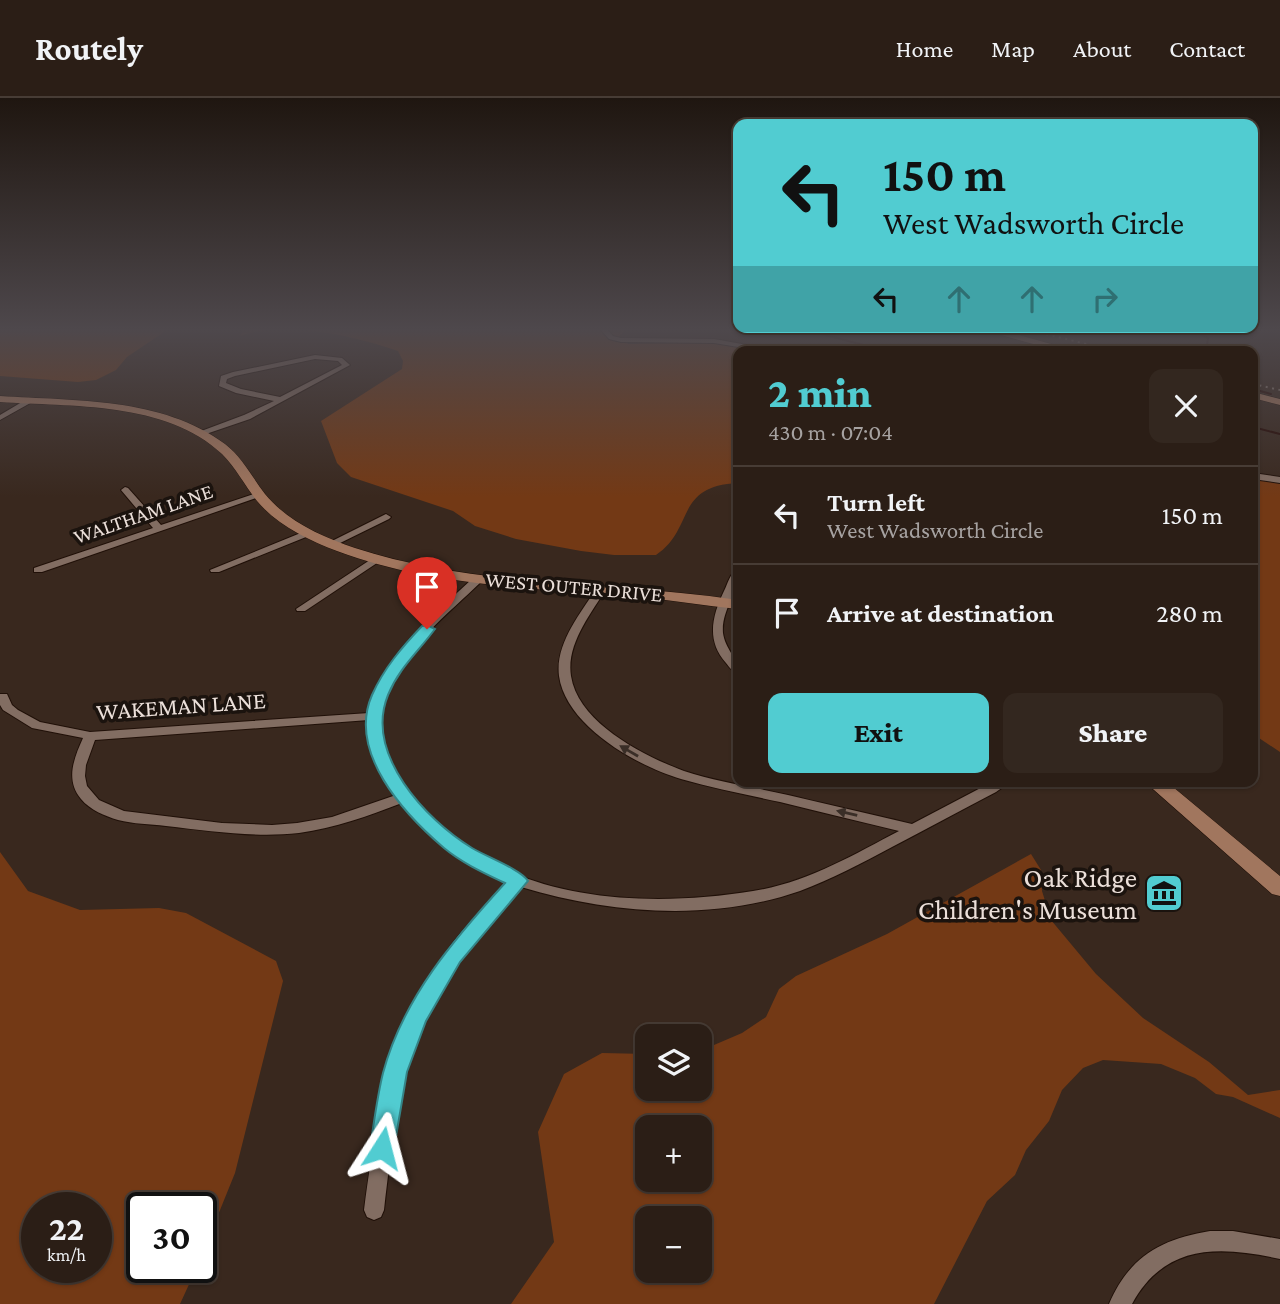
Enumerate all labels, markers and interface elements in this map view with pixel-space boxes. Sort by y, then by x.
text: Routely [35,30,143,67]
text: Home [896,35,953,62]
text: Map [991,35,1035,62]
text: About [1073,35,1131,62]
text: Contact [1169,35,1245,62]
icon: left [768,147,859,238]
text: 150 m [883,147,1006,202]
text: West Wadsworth Circle [883,205,1184,241]
icon: left [867,280,905,318]
icon: ahead [940,280,978,318]
icon: ahead [1013,280,1051,318]
icon: right [1086,280,1124,318]
text: 2 min [768,369,872,416]
button: close [1149,369,1223,443]
text: 430 m · 07:04 [768,419,893,445]
street label: WALTHAM LANE [70,479,216,549]
text: Turn left [827,488,925,517]
icon: left [768,496,806,534]
text: 150 m [1162,501,1223,530]
text: West Wadsworth Circle [827,517,1043,543]
pin [397,557,457,629]
street label: WEST OUTER DRIVE [485,567,663,607]
icon: arrive [408,568,446,606]
icon: arrive [768,594,806,632]
text: Arrive at destination [827,599,1054,628]
text: 280 m [1156,599,1223,628]
street label: WAKEMAN LANE [95,686,267,725]
button: Exit [768,693,989,773]
button: Share [1003,693,1223,773]
one-way arrow [620,745,639,757]
one-way arrow [836,807,858,818]
place label: Oak Ridge Children's Museum [918,862,1137,925]
museum icon: Oak Ridge Children's Museum [1143,872,1185,914]
map controls [635,1024,712,1283]
button: layers [635,1024,712,1101]
position arrow [345,1111,419,1185]
button: + [635,1115,712,1192]
speed limit sign: 30 [126,1192,217,1283]
button: − [635,1206,712,1283]
text: 22 [49,1209,84,1248]
text: km/h [47,1245,86,1265]

